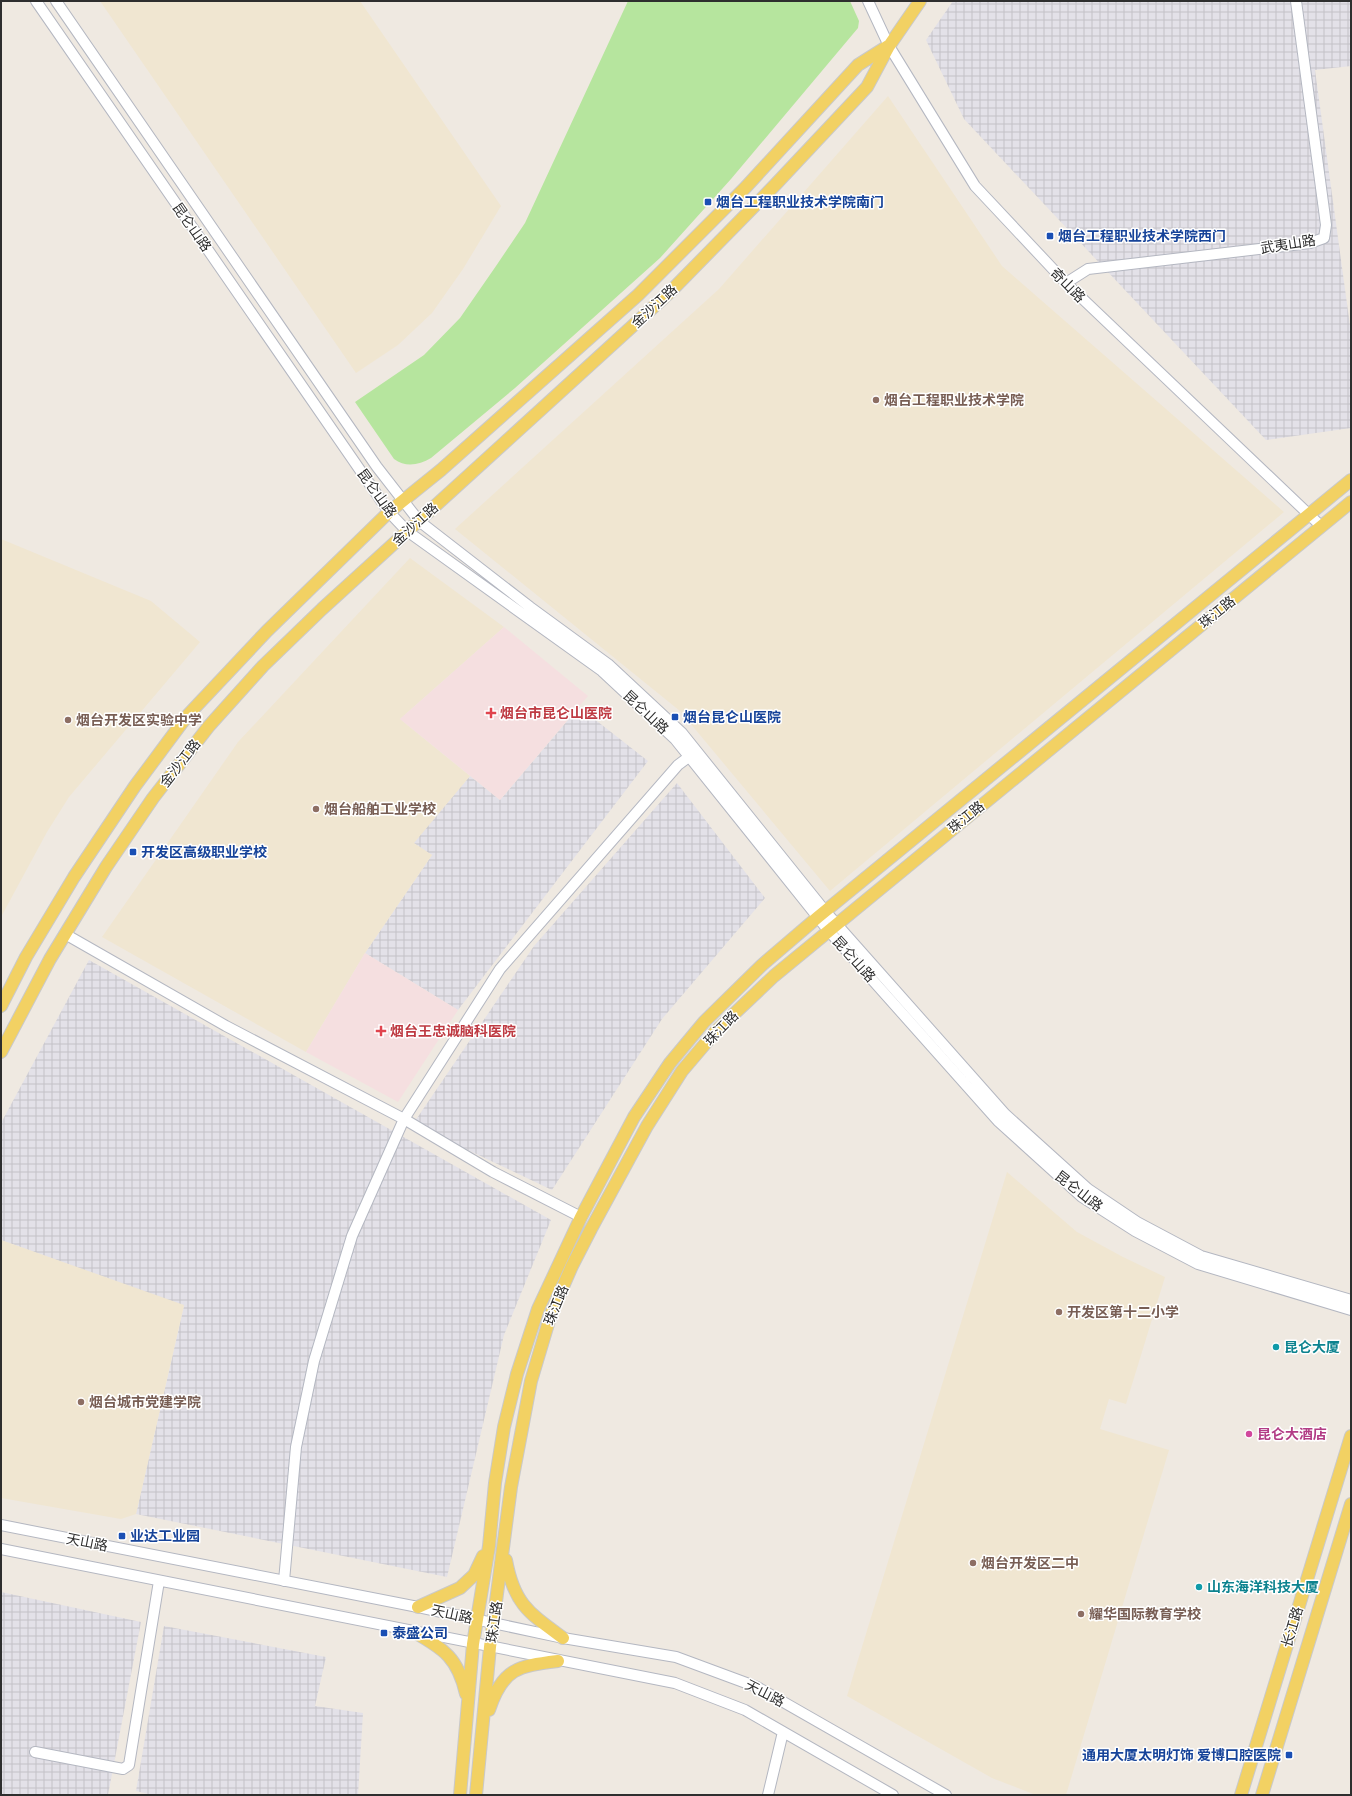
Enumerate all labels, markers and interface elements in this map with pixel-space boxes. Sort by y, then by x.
place label: 烟台工程职业技术学院南门 [716,192,884,212]
marker: 烟台工程职业技术学院南门 [703,197,713,207]
street label: 昆仑山路 [168,198,216,256]
place label: 烟台工程职业技术学院西门 [1058,226,1226,246]
street label: 武夷山路 [1259,230,1317,258]
marker: 烟台工程职业技术学院西门 [1045,231,1055,241]
street label: 奇山路 [1046,263,1090,307]
street label: 金沙江路 [627,280,681,332]
place label: 烟台工程职业技术学院 [884,390,1024,410]
marker: 烟台工程职业技术学院 [871,395,881,405]
street label: 昆仑山路 [352,464,402,522]
street label: 金沙江路 [388,498,442,550]
street label: 珠江路 [1194,591,1240,633]
street label: 昆仑山路 [619,686,673,738]
place label: 烟台市昆仑山医院 [500,703,612,723]
marker: 烟台市昆仑山医院 [485,707,497,719]
place label: 烟台昆仑山医院 [683,707,781,727]
place label: 烟台开发区实验中学 [76,710,202,730]
marker: 烟台昆仑山医院 [670,712,680,722]
marker: 烟台开发区实验中学 [63,715,73,725]
street label: 金沙江路 [155,735,205,791]
street label: 珠江路 [943,796,989,838]
place label: 烟台船舶工业学校 [324,799,436,819]
marker: 烟台船舶工业学校 [311,804,321,814]
place label: 开发区高级职业学校 [141,842,267,862]
marker: 开发区高级职业学校 [128,847,138,857]
street label: 昆仑山路 [828,932,880,986]
street label: 珠江路 [699,1006,743,1050]
place label: 烟台王忠诚脑科医院 [390,1021,516,1041]
marker: 烟台王忠诚脑科医院 [375,1025,387,1037]
street label: 昆仑山路 [1051,1166,1107,1216]
street label: 珠江路 [539,1282,573,1328]
place label: 开发区第十二小学 [1067,1302,1179,1322]
marker: 开发区第十二小学 [1054,1307,1064,1317]
place label: 昆仑大厦 [1284,1337,1340,1357]
marker: 昆仑大厦 [1271,1342,1281,1352]
place label: 烟台城市党建学院 [89,1392,201,1412]
marker: 烟台城市党建学院 [76,1397,86,1407]
place label: 昆仑大酒店 [1257,1424,1327,1444]
marker: 昆仑大酒店 [1244,1429,1254,1439]
place label: 业达工业园 [130,1526,200,1546]
street label: 天山路 [64,1528,110,1556]
marker: 业达工业园 [117,1531,127,1541]
place label: 烟台开发区二中 [981,1553,1079,1573]
marker: 烟台开发区二中 [968,1558,978,1568]
place label: 山东海洋科技大厦 [1207,1577,1319,1597]
marker: 山东海洋科技大厦 [1194,1582,1204,1592]
street label: 天山路 [429,1600,475,1628]
street label: 珠江路 [481,1600,507,1644]
place label: 耀华国际教育学校 [1089,1604,1201,1624]
street label: 长江路 [1276,1604,1308,1650]
marker: 耀华国际教育学校 [1076,1609,1086,1619]
place label: 泰盛公司 [392,1623,448,1643]
marker: 泰盛公司 [379,1628,389,1638]
street label: 天山路 [742,1675,788,1711]
place label: 通用大厦太明灯饰 爱博口腔医院 [1082,1745,1281,1765]
marker: 通用大厦太明灯饰 爱博口腔医院 [1284,1750,1294,1760]

